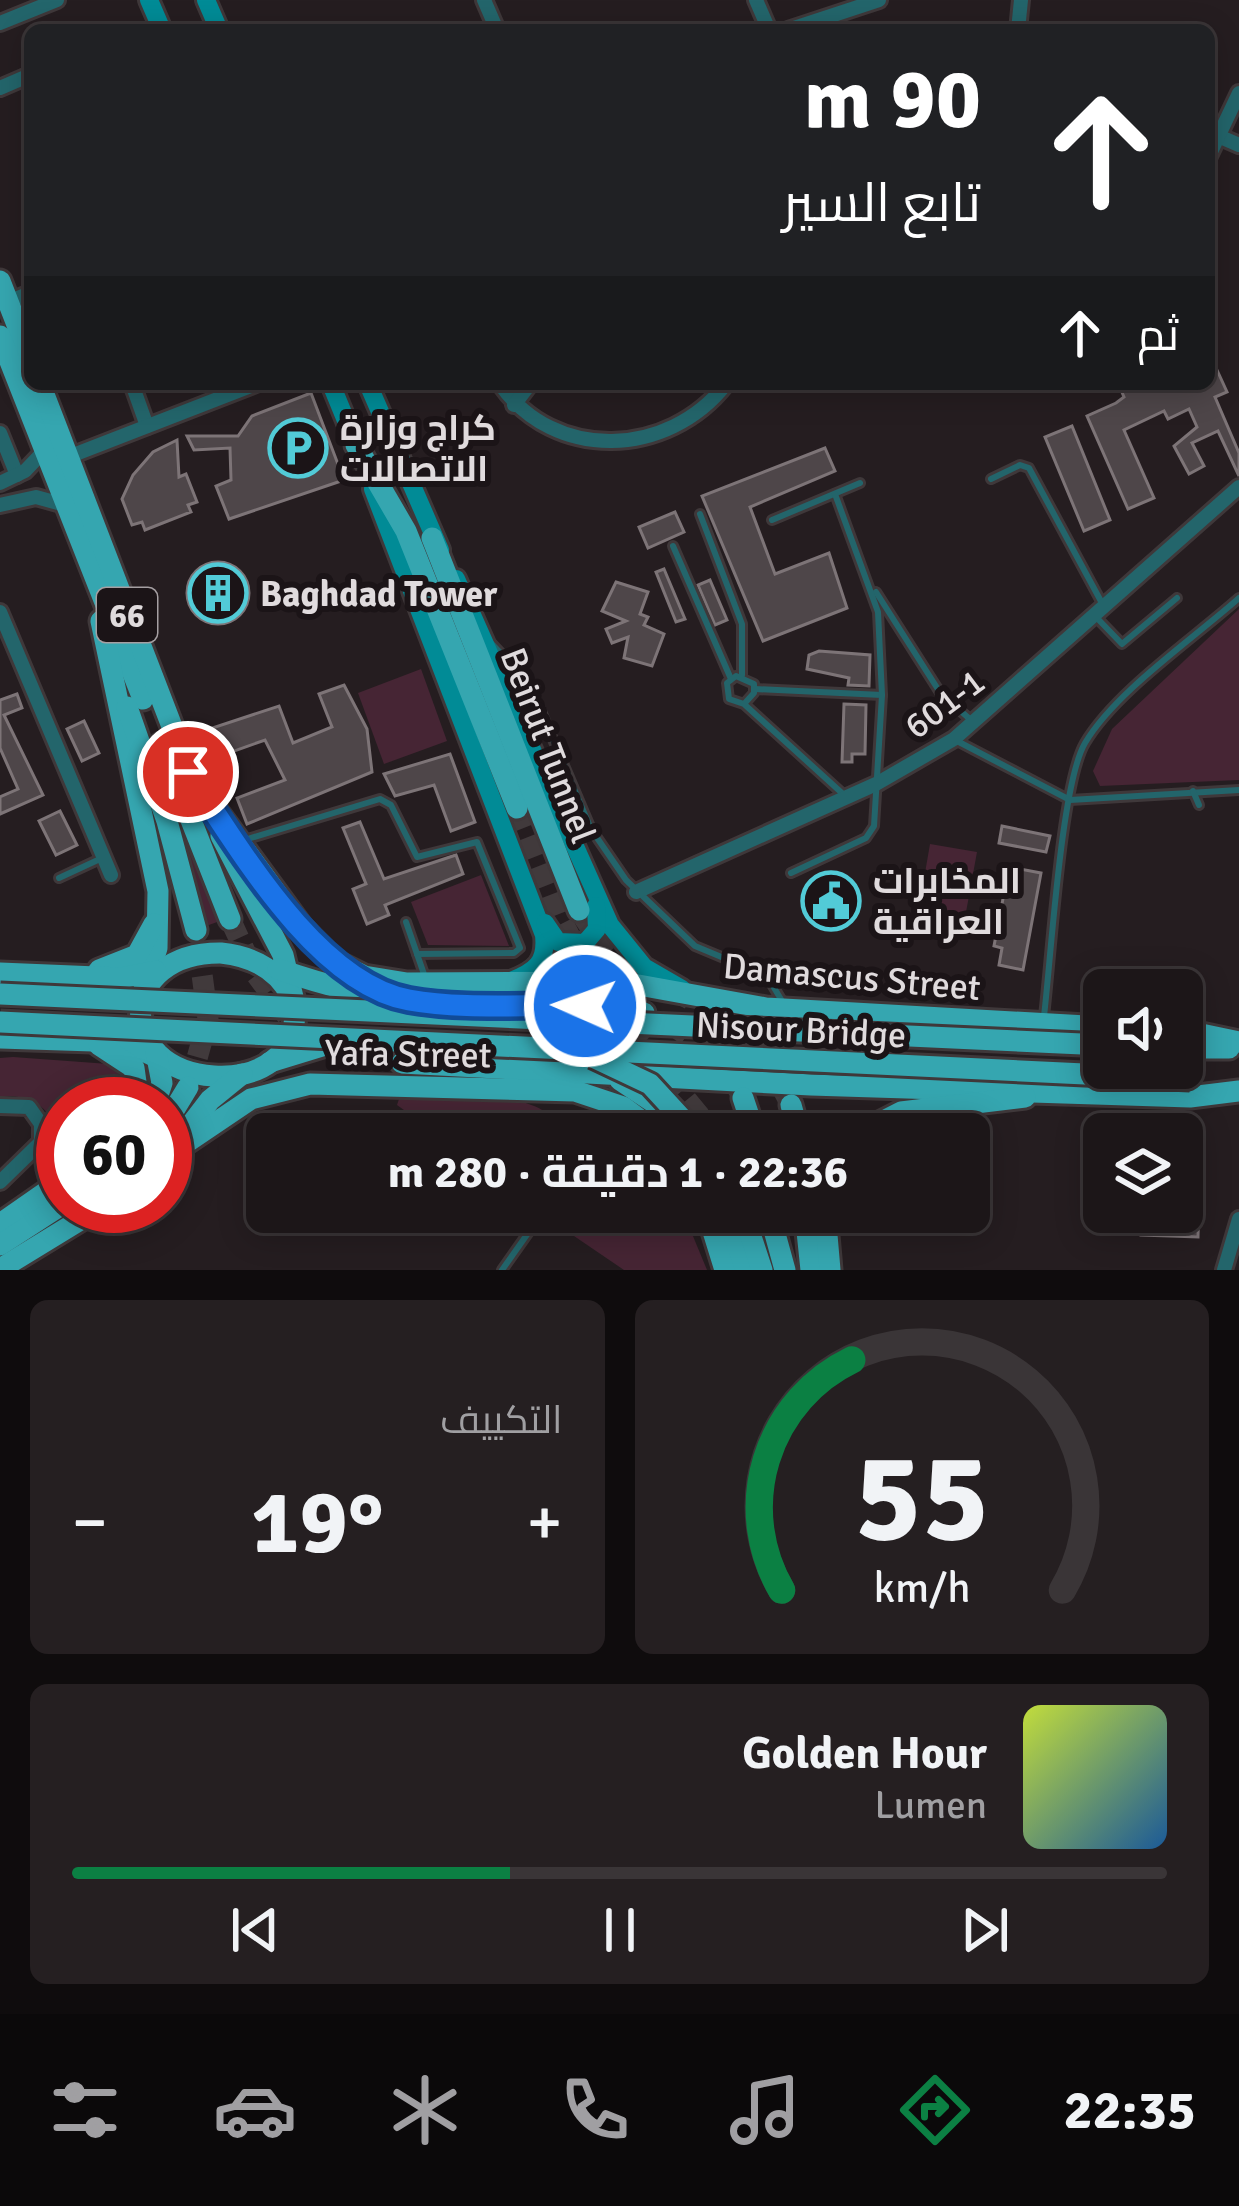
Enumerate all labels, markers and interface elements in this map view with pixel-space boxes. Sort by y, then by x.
text: 90 m [804,48,981,152]
icon: ahead [1023,72,1179,228]
text: تابع السير [782,170,981,237]
icon: ahead [1047,300,1113,366]
text: ثم [1137,308,1179,363]
place label: كراج وزارة الاتصالات [340,406,496,492]
parking icon: كراج وزارة الاتصالات [267,417,329,479]
building icon: Baghdad Tower [187,562,249,624]
place label: Baghdad Tower [260,572,498,617]
road number: 66 [97,588,157,642]
street label: Beirut Tunnel [490,642,605,849]
street label: 601-1 [896,659,994,749]
pin [137,721,239,823]
icon: arrive [155,739,221,805]
place label: المخابرات العراقية [873,859,1021,945]
public building icon: المخابرات العراقية [800,870,862,932]
position arrow [522,943,648,1069]
street label: Damascus Street [721,944,982,1011]
map controls [1083,969,1203,1233]
button: sound [1083,969,1203,1089]
street label: Nisour Bridge [695,1003,907,1058]
street label: Yafa Street [324,1031,492,1078]
speed limit sign: 60 [36,1077,192,1233]
button: layers [1083,1113,1203,1233]
text: 22:36 · 1 دقيقة · 280 m [388,1145,848,1200]
text: التكييف [440,1396,563,1444]
text: 55 [854,1422,989,1575]
text: 19° [251,1467,384,1578]
text: − [72,1482,108,1563]
text: + [527,1482,562,1563]
text: km/h [873,1562,970,1615]
text: Golden Hour [742,1726,987,1781]
text: Lumen [874,1781,987,1829]
icon: previous [222,1897,288,1963]
icon: pause [587,1897,653,1963]
icon: next [952,1897,1018,1963]
icon: filters [43,2068,127,2152]
icon: car [213,2068,297,2152]
icon: climate [383,2068,467,2152]
icon: phone [553,2068,637,2152]
icon: music [723,2068,807,2152]
icon: directions [893,2068,977,2152]
text: 22:35 [1063,2077,1196,2144]

